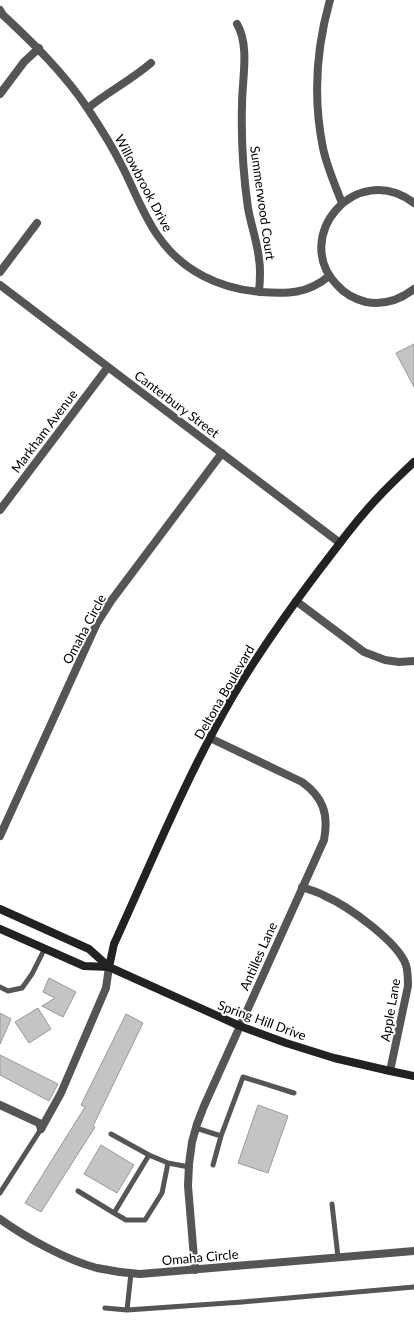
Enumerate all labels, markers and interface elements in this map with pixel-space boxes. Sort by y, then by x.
street label: Willowbrook Drive [112,132,176,234]
street label: Summerwood Court [247,145,279,261]
street label: Canterbury Street [132,367,223,441]
street label: Markham Avenue [8,386,81,476]
street label: Omaha Circle [59,591,109,667]
street label: Deltona Boulevard [191,642,257,742]
street label: Antilles Lane [236,919,280,993]
street label: Apple Lane [377,977,403,1043]
street label: Spring Hill Drive [216,997,308,1043]
street label: Omaha Circle [161,1246,239,1268]

